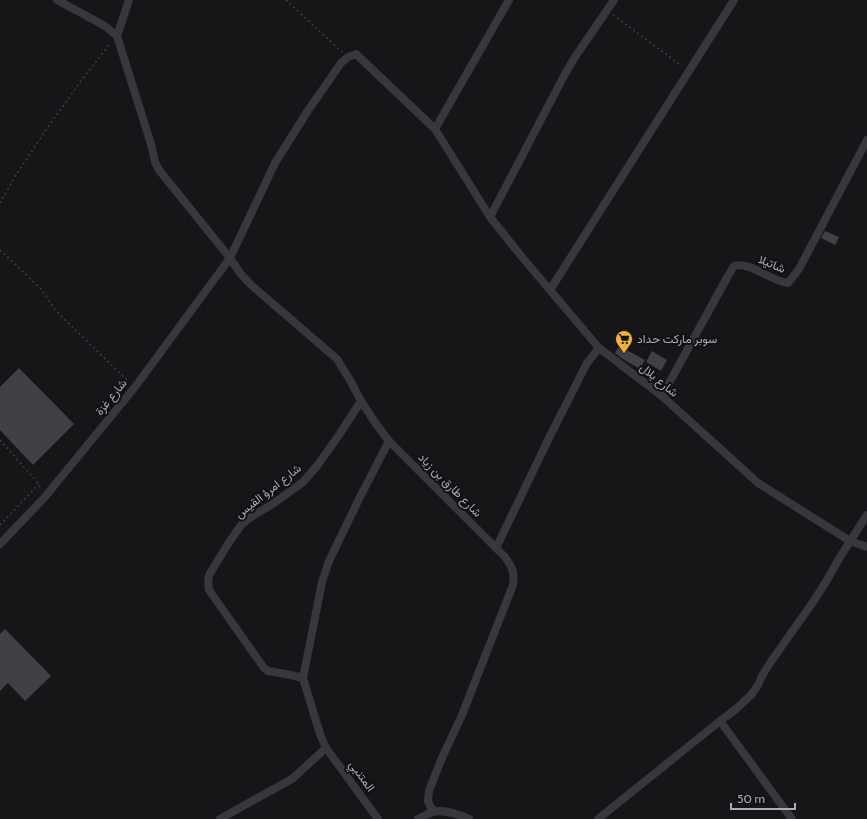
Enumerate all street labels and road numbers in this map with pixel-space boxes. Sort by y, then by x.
street label: شاتيلا [756,251,788,276]
street label: شارع بلال [636,360,682,401]
street label: شارع غزة [91,375,131,419]
street label: شارع طارق بن زياد [414,450,485,521]
street label: شارع امرؤ القيس [232,460,305,523]
street label: المتنبي [344,757,379,796]

